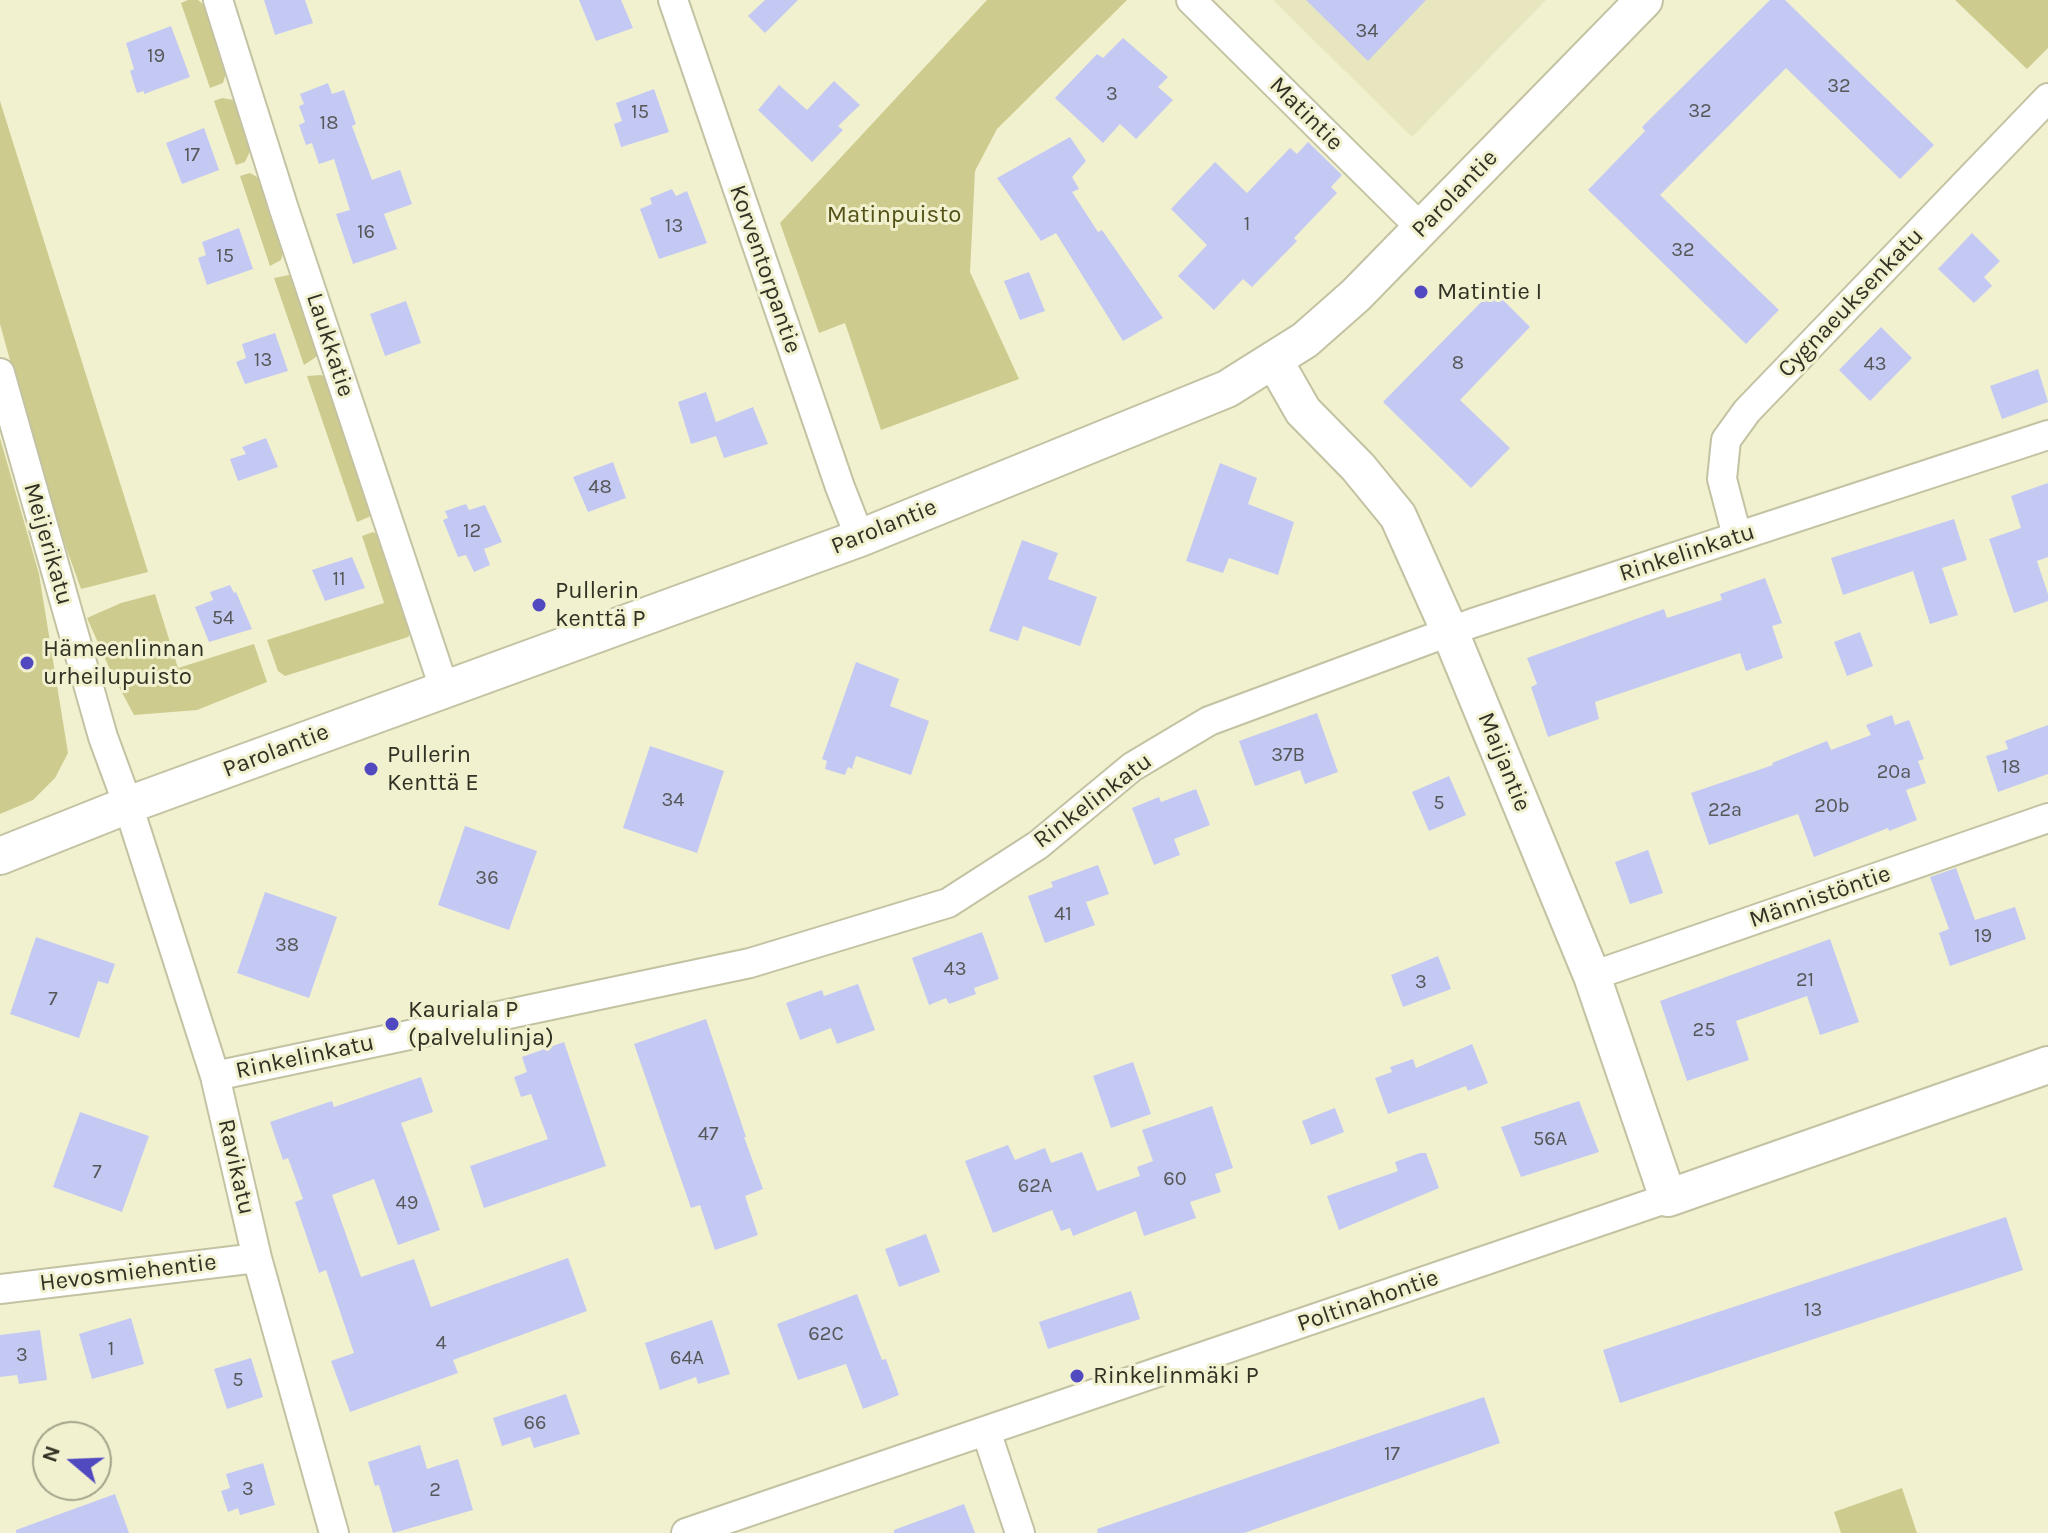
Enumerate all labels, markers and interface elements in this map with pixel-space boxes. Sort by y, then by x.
house number: 34 [1356,19,1378,43]
house number: 19 [147,44,165,68]
street label: Matintie [1263,71,1349,157]
house number: 32 [1827,74,1851,98]
house number: 3 [1106,82,1118,106]
house number: 32 [1688,99,1712,123]
house number: 15 [631,100,649,124]
house number: 18 [320,111,338,135]
house number: 17 [184,143,200,167]
street label: Parolantie [1406,144,1504,244]
street label: Korventorpantie [723,181,807,357]
park label: Matinpuisto [827,201,961,229]
house number: 1 [1244,212,1250,236]
house number: 13 [665,214,683,238]
house number: 16 [357,220,375,244]
street label: Cygnaeuksenkatu [1772,222,1930,384]
house number: 32 [1671,238,1695,262]
house number: 15 [216,244,234,268]
place label: Matintie I [1437,278,1542,306]
marker: Matintie I [1412,283,1430,301]
street label: Laukkatie [300,289,360,401]
house number: 13 [254,348,272,372]
house number: 8 [1452,351,1464,375]
house number: 43 [1864,352,1886,376]
house number: 48 [588,475,612,499]
street label: Meijerikatu [17,480,79,608]
street label: Parolantie [827,493,941,561]
street label: Rinkelinkatu [1616,518,1758,588]
house number: 12 [463,519,481,543]
house number: 11 [332,567,346,591]
place label: Pullerin kenttä P [555,577,646,633]
marker: Pullerin kenttä P [530,596,548,614]
house number: 54 [212,606,234,630]
place label: Hämeenlinnan urheilupuisto [43,635,204,691]
marker: Hämeenlinnan urheilupuisto [18,654,36,672]
street label: Maijantie [1471,708,1537,816]
street label: Parolantie [219,718,333,784]
place label: Pullerin Kenttä E [387,741,479,797]
house number: 37B [1271,743,1305,767]
street label: Rinkelinkatu [1028,747,1158,855]
house number: 18 [2002,755,2020,779]
marker: Pullerin Kenttä E [362,760,380,778]
house number: 20a [1877,760,1911,784]
house number: 34 [662,788,684,812]
house number: 5 [1433,791,1445,815]
house number: 20b [1814,794,1850,818]
house number: 22a [1708,798,1742,822]
street label: Männistöntie [1746,859,1894,935]
house number: 36 [475,866,499,890]
house number: 41 [1054,902,1072,926]
house number: 19 [1974,924,1992,948]
house number: 38 [275,933,299,957]
house number: 43 [944,957,966,981]
house number: 21 [1796,968,1814,992]
house number: 3 [1415,970,1427,994]
house number: 7 [48,987,58,1011]
place label: Kauriala P (palvelulinja) [408,996,554,1052]
marker: Kauriala P (palvelulinja) [383,1015,401,1033]
house number: 25 [1693,1018,1715,1042]
street label: Rinkelinkatu [233,1028,377,1086]
street label: Ravikatu [211,1116,261,1218]
house number: 47 [698,1122,718,1146]
house number: 56A [1533,1127,1567,1151]
house number: 7 [92,1160,102,1184]
house number: 60 [1163,1167,1187,1191]
house number: 62A [1018,1174,1052,1198]
house number: 49 [396,1191,418,1215]
street label: Hevosmiehentie [38,1248,218,1298]
street label: Poltinahontie [1294,1263,1442,1339]
house number: 13 [1804,1298,1822,1322]
house number: 62C [808,1322,844,1346]
house number: 4 [435,1331,447,1355]
house number: 1 [108,1337,114,1361]
house number: 3 [16,1343,28,1367]
house number: 64A [670,1346,704,1370]
place label: Rinkelinmäki P [1093,1362,1259,1390]
marker: Rinkelinmäki P [1068,1367,1086,1385]
house number: 5 [232,1368,244,1392]
house number: 66 [524,1411,546,1435]
north arrow [32,1421,112,1501]
text: N [36,1442,66,1466]
house number: 17 [1384,1442,1400,1466]
house number: 3 [242,1477,254,1501]
house number: 2 [429,1478,441,1502]

